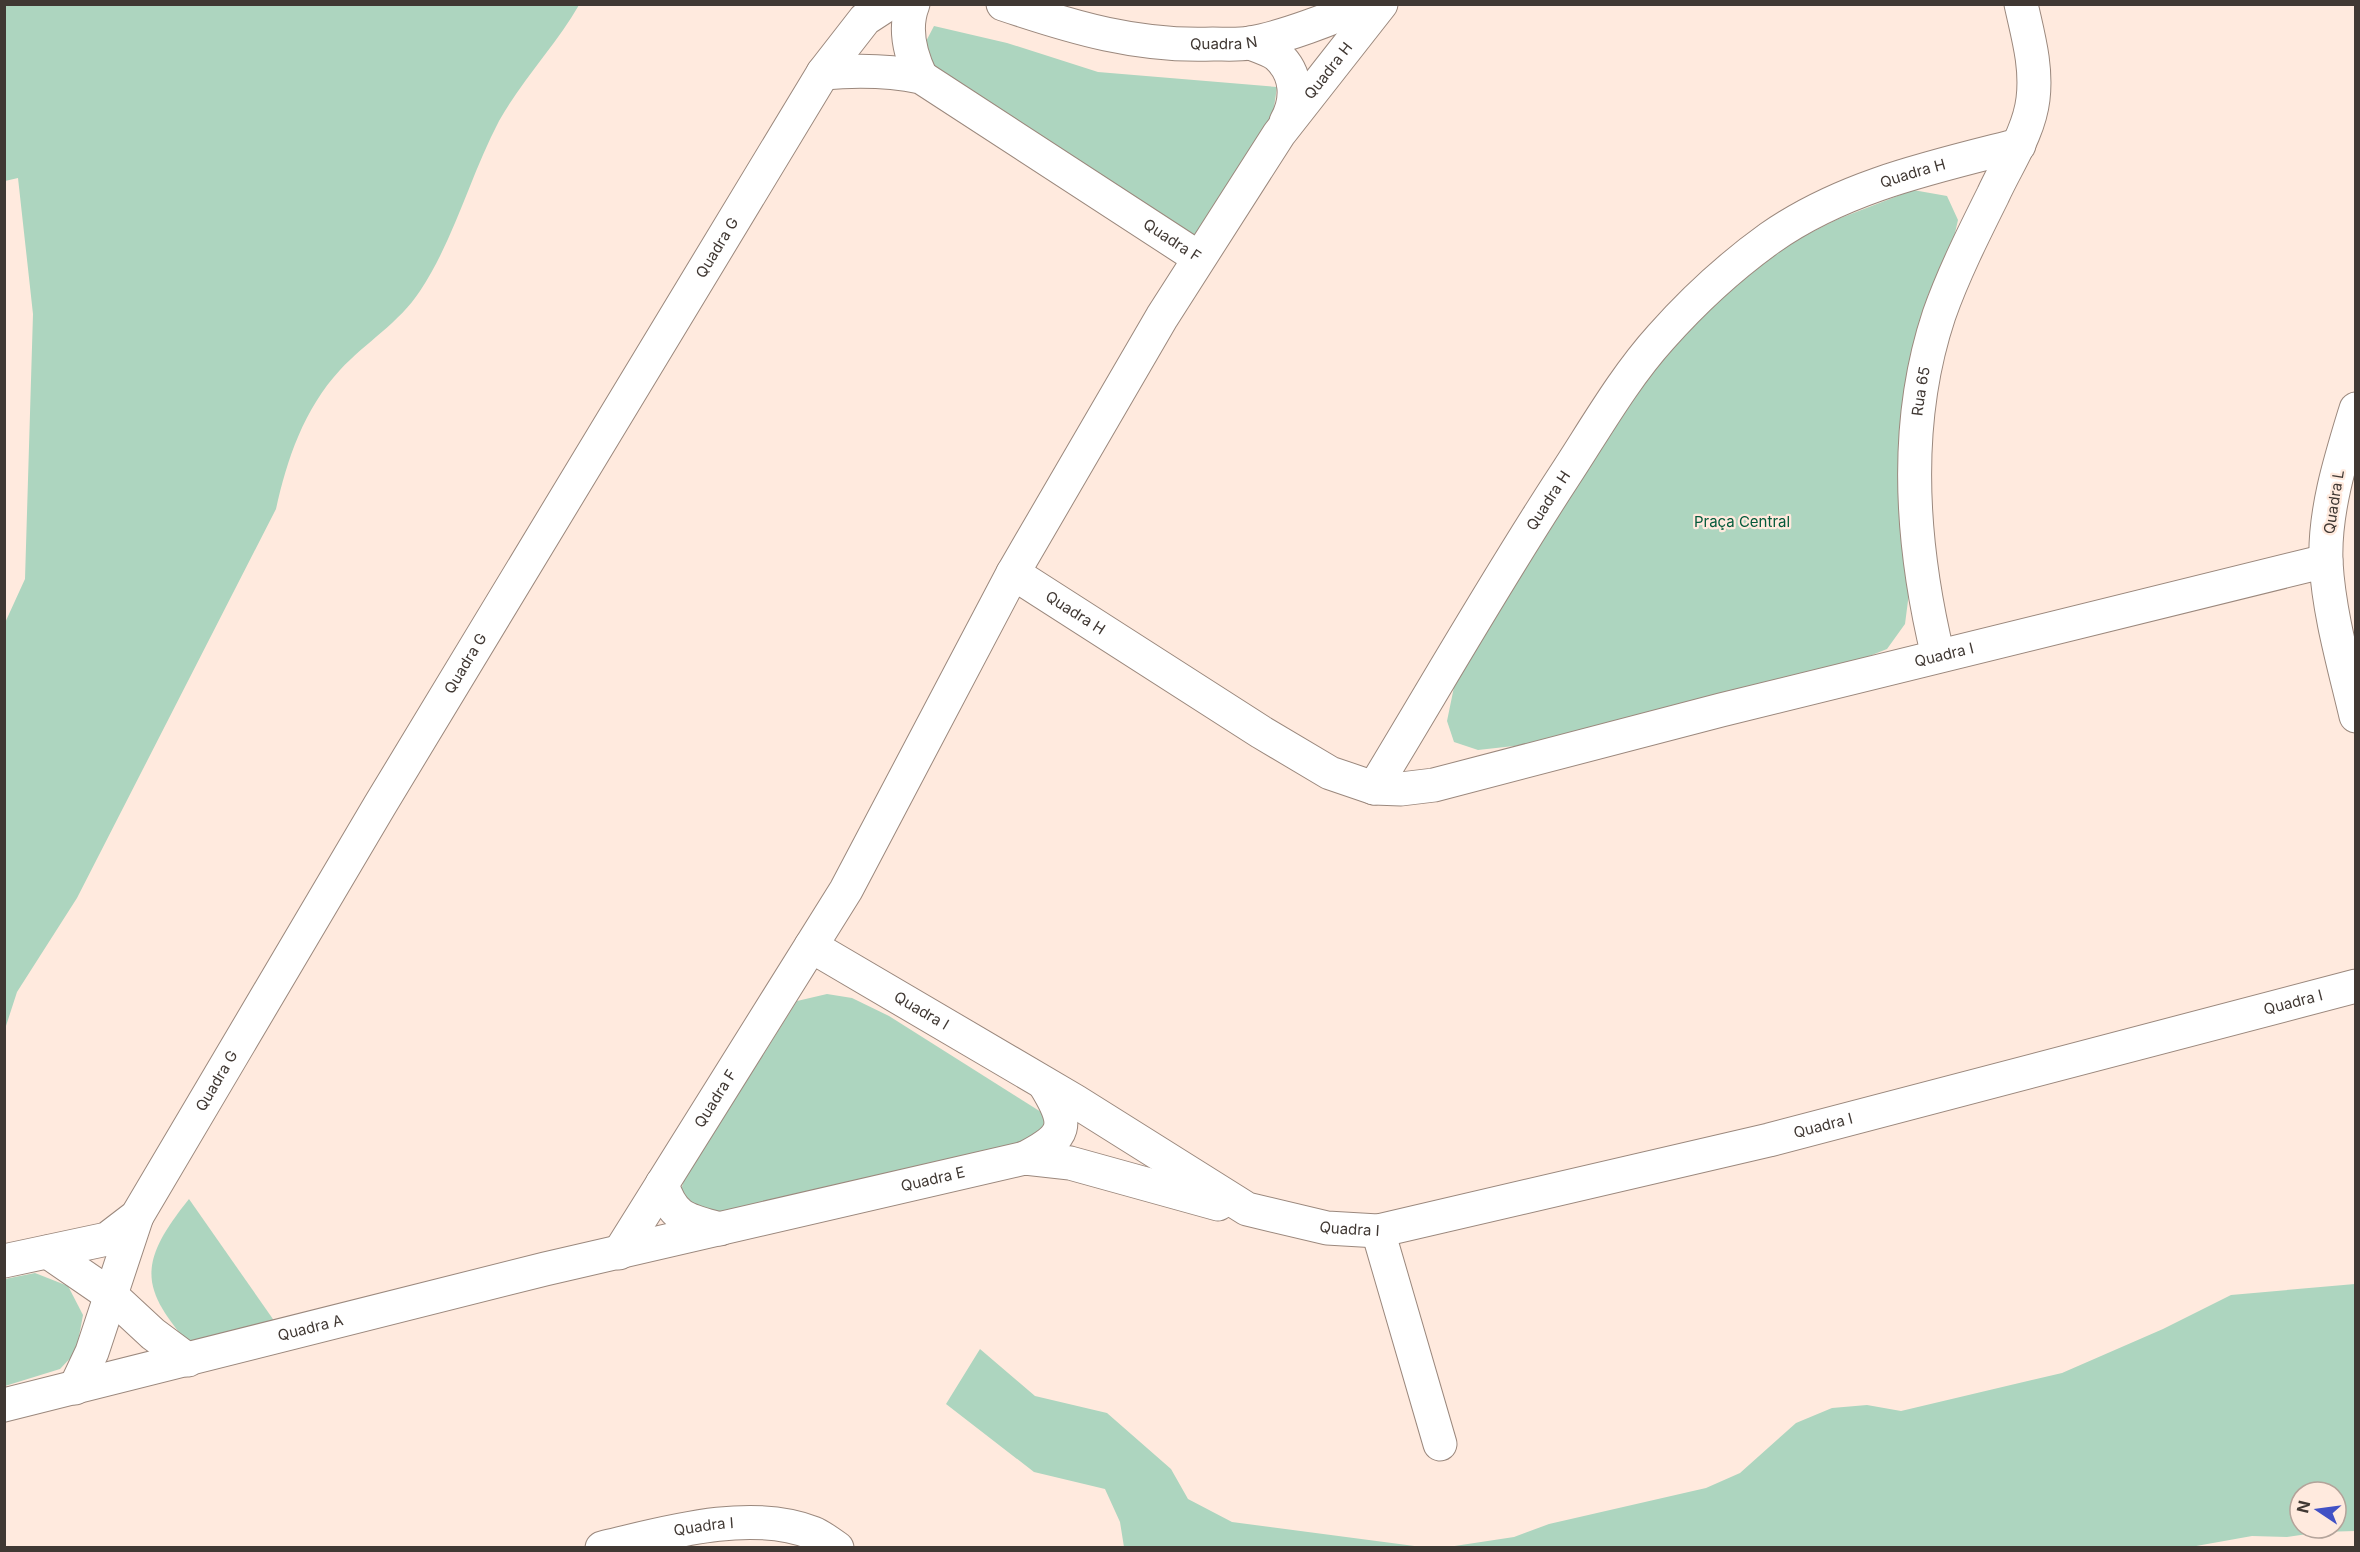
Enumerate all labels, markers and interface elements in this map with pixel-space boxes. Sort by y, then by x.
street label: Quadra N [1190,32,1259,53]
street label: Quadra H [1300,38,1356,103]
street label: Quadra H [1877,154,1948,192]
street label: Quadra G [691,214,742,281]
street label: Quadra F [1140,214,1205,266]
street label: Rua 65 [1907,365,1934,417]
street label: Quadra H [1522,467,1574,534]
street label: Quadra L [2319,468,2348,535]
park label: Praça Central [1694,512,1790,531]
street label: Quadra H [1042,586,1109,639]
street label: Quadra G [440,629,491,697]
street label: Quadra I [1912,638,1976,671]
street label: Quadra I [2262,985,2325,1019]
street label: Quadra I [891,987,952,1034]
street label: Quadra G [191,1047,242,1115]
street label: Quadra F [690,1066,740,1131]
street label: Quadra I [1791,1108,1855,1142]
street label: Quadra E [899,1162,967,1195]
street label: Quadra I [1318,1217,1380,1240]
street label: Quadra A [276,1310,345,1345]
north arrow [2288,1480,2348,1540]
text: N [2292,1498,2315,1515]
street label: Quadra I [672,1513,734,1540]

